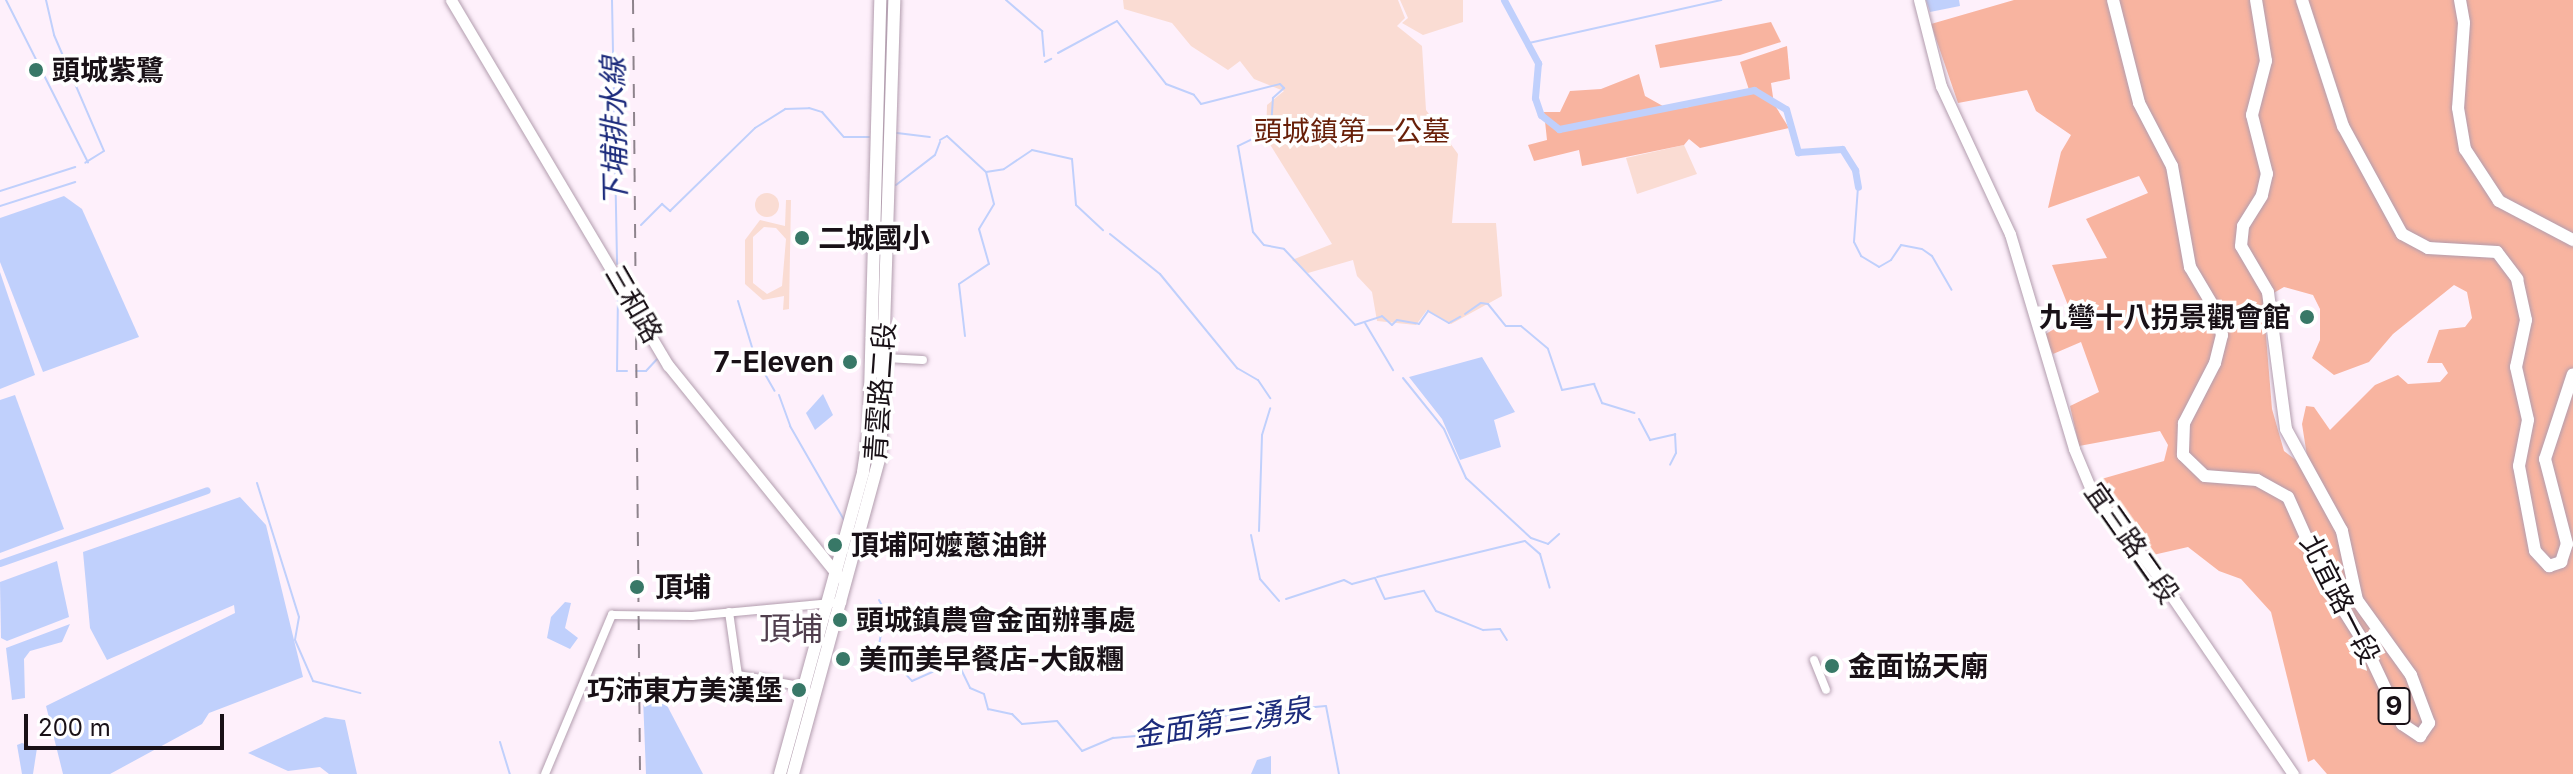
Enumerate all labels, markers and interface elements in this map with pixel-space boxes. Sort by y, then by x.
place label: 頭城紫鷺 [52,53,164,87]
water label: 下埔排水線 [595,57,633,207]
marker: 頭城紫鷺 [27,61,45,79]
park label: 頭城鎮第一公墓 [1254,114,1450,148]
place label: 二城國小 [818,221,930,255]
marker: 二城國小 [793,229,811,247]
street label: 三和路 [598,259,670,349]
place label: 九彎十八拐景觀會館 [2039,300,2291,334]
marker: 九彎十八拐景觀會館 [2298,308,2316,326]
street label: 青雲路二段 [858,321,902,463]
place label: 7-Eleven [713,345,834,379]
marker: 7-Eleven [841,353,859,371]
street label: 宜三路二段 [2078,476,2186,610]
place label: 頂埔阿嬤蔥油餅 [851,528,1047,562]
street label: 北宜路一段 [2293,529,2387,669]
marker: 頂埔阿嬤蔥油餅 [826,536,844,554]
place label: 頂埔 [655,570,711,604]
marker: 頂埔 [626,576,648,598]
place label: 頭城鎮農會金面辦事處 [856,603,1136,637]
district label: 頂埔 [759,610,823,648]
marker: 頭城鎮農會金面辦事處 [831,611,849,629]
place label: 美而美早餐店-大飯糰 [859,642,1124,676]
place label: 金面協天廟 [1848,649,1988,683]
marker: 美而美早餐店-大飯糰 [834,650,852,668]
marker: 金面協天廟 [1823,657,1841,675]
place label: 巧沛東方美漢堡 [587,673,783,707]
marker: 巧沛東方美漢堡 [790,681,808,699]
road number: 9 [2376,684,2412,728]
water label: 金面第三湧泉 [1130,690,1314,754]
scale bar [28,698,228,748]
text: 200 m [38,713,111,742]

